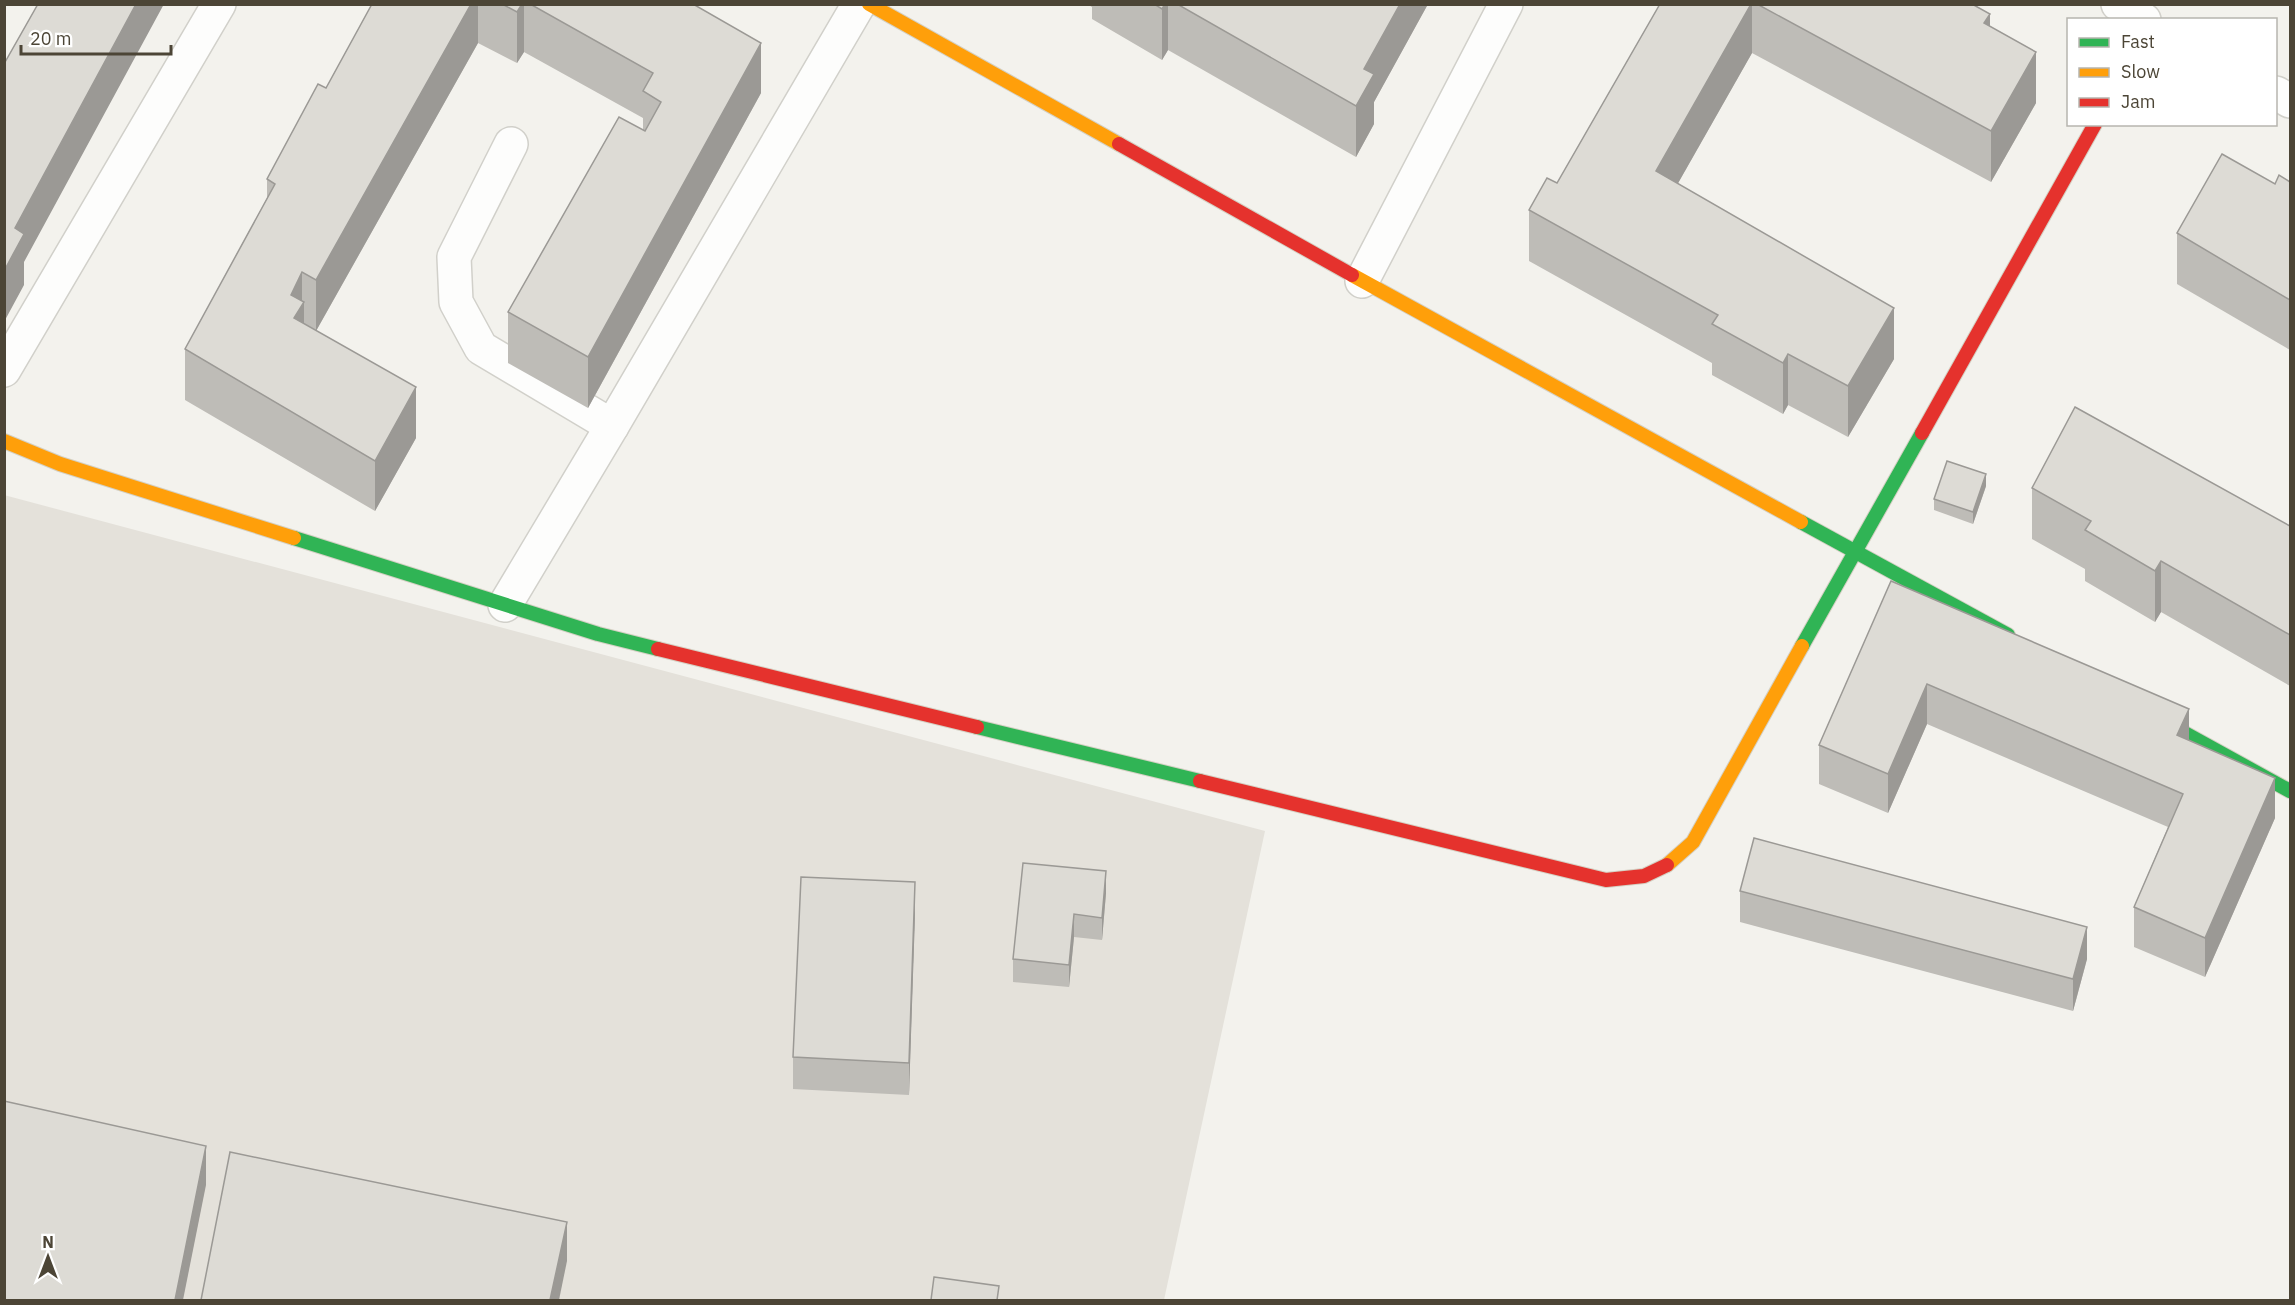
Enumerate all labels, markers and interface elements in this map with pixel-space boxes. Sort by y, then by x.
scale bar [21,18,171,56]
legend [2067,18,2277,126]
text: 20 m [30,27,72,50]
text: Fast [2121,30,2155,53]
text: Slow [2121,60,2160,83]
text: Jam [2121,90,2156,113]
north arrow [18,1227,78,1287]
text: N [42,1232,54,1252]

